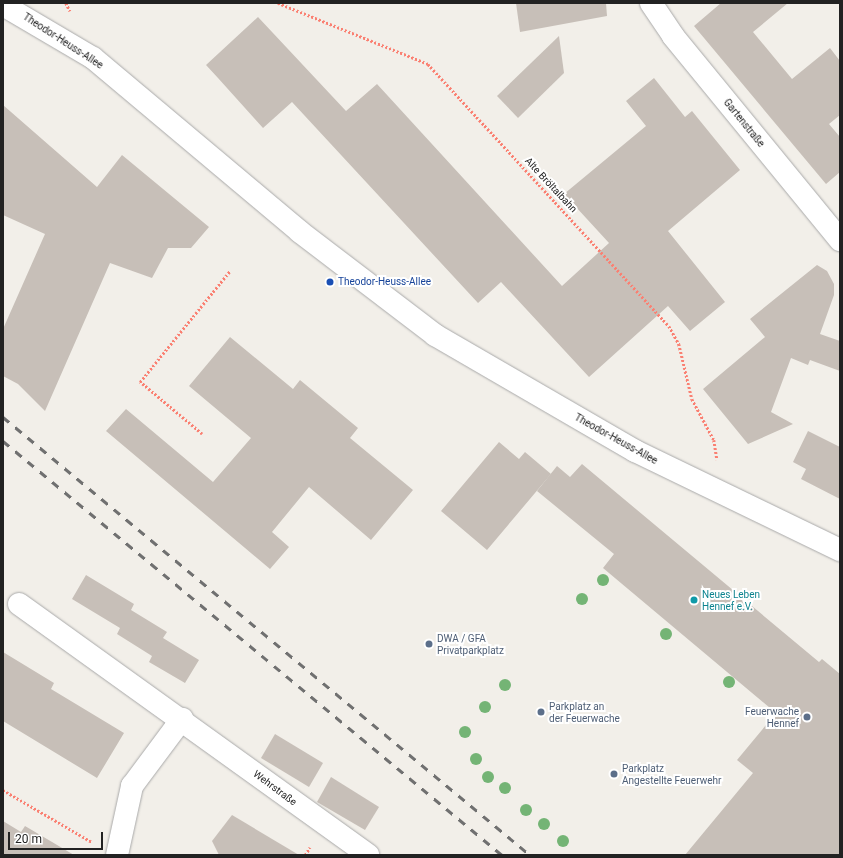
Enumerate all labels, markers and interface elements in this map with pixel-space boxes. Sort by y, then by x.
street label: Theodor-Heuss-Allee [21,11,105,71]
street label: Gartenstraße [721,97,767,149]
street label: Alte Bröltalbahn [522,155,580,215]
place label: Theodor-Heuss-Allee [338,276,431,288]
marker: Theodor-Heuss-Allee [325,277,335,287]
street label: Theodor-Heuss-Allee [572,411,660,467]
place label: Neues Leben Hennef e.V. [702,588,760,612]
marker: Neues Leben Hennef e.V. [689,595,699,605]
place label: DWA / GFA Privatparkplatz [437,632,504,656]
marker: DWA / GFA Privatparkplatz [424,639,434,649]
place label: Parkplatz an der Feuerwache [549,700,620,724]
place label: Feuerwache Hennef [745,705,799,728]
marker: Parkplatz an der Feuerwache [536,707,546,717]
marker: Feuerwache Hennef [802,712,812,722]
place label: Parkplatz Angestellte Feuerwehr [622,762,721,786]
street label: Wehrstraße [251,768,299,808]
marker: Parkplatz Angestellte Feuerwehr [609,769,619,779]
scale bar [10,824,105,850]
text: 20 m [15,832,42,846]

